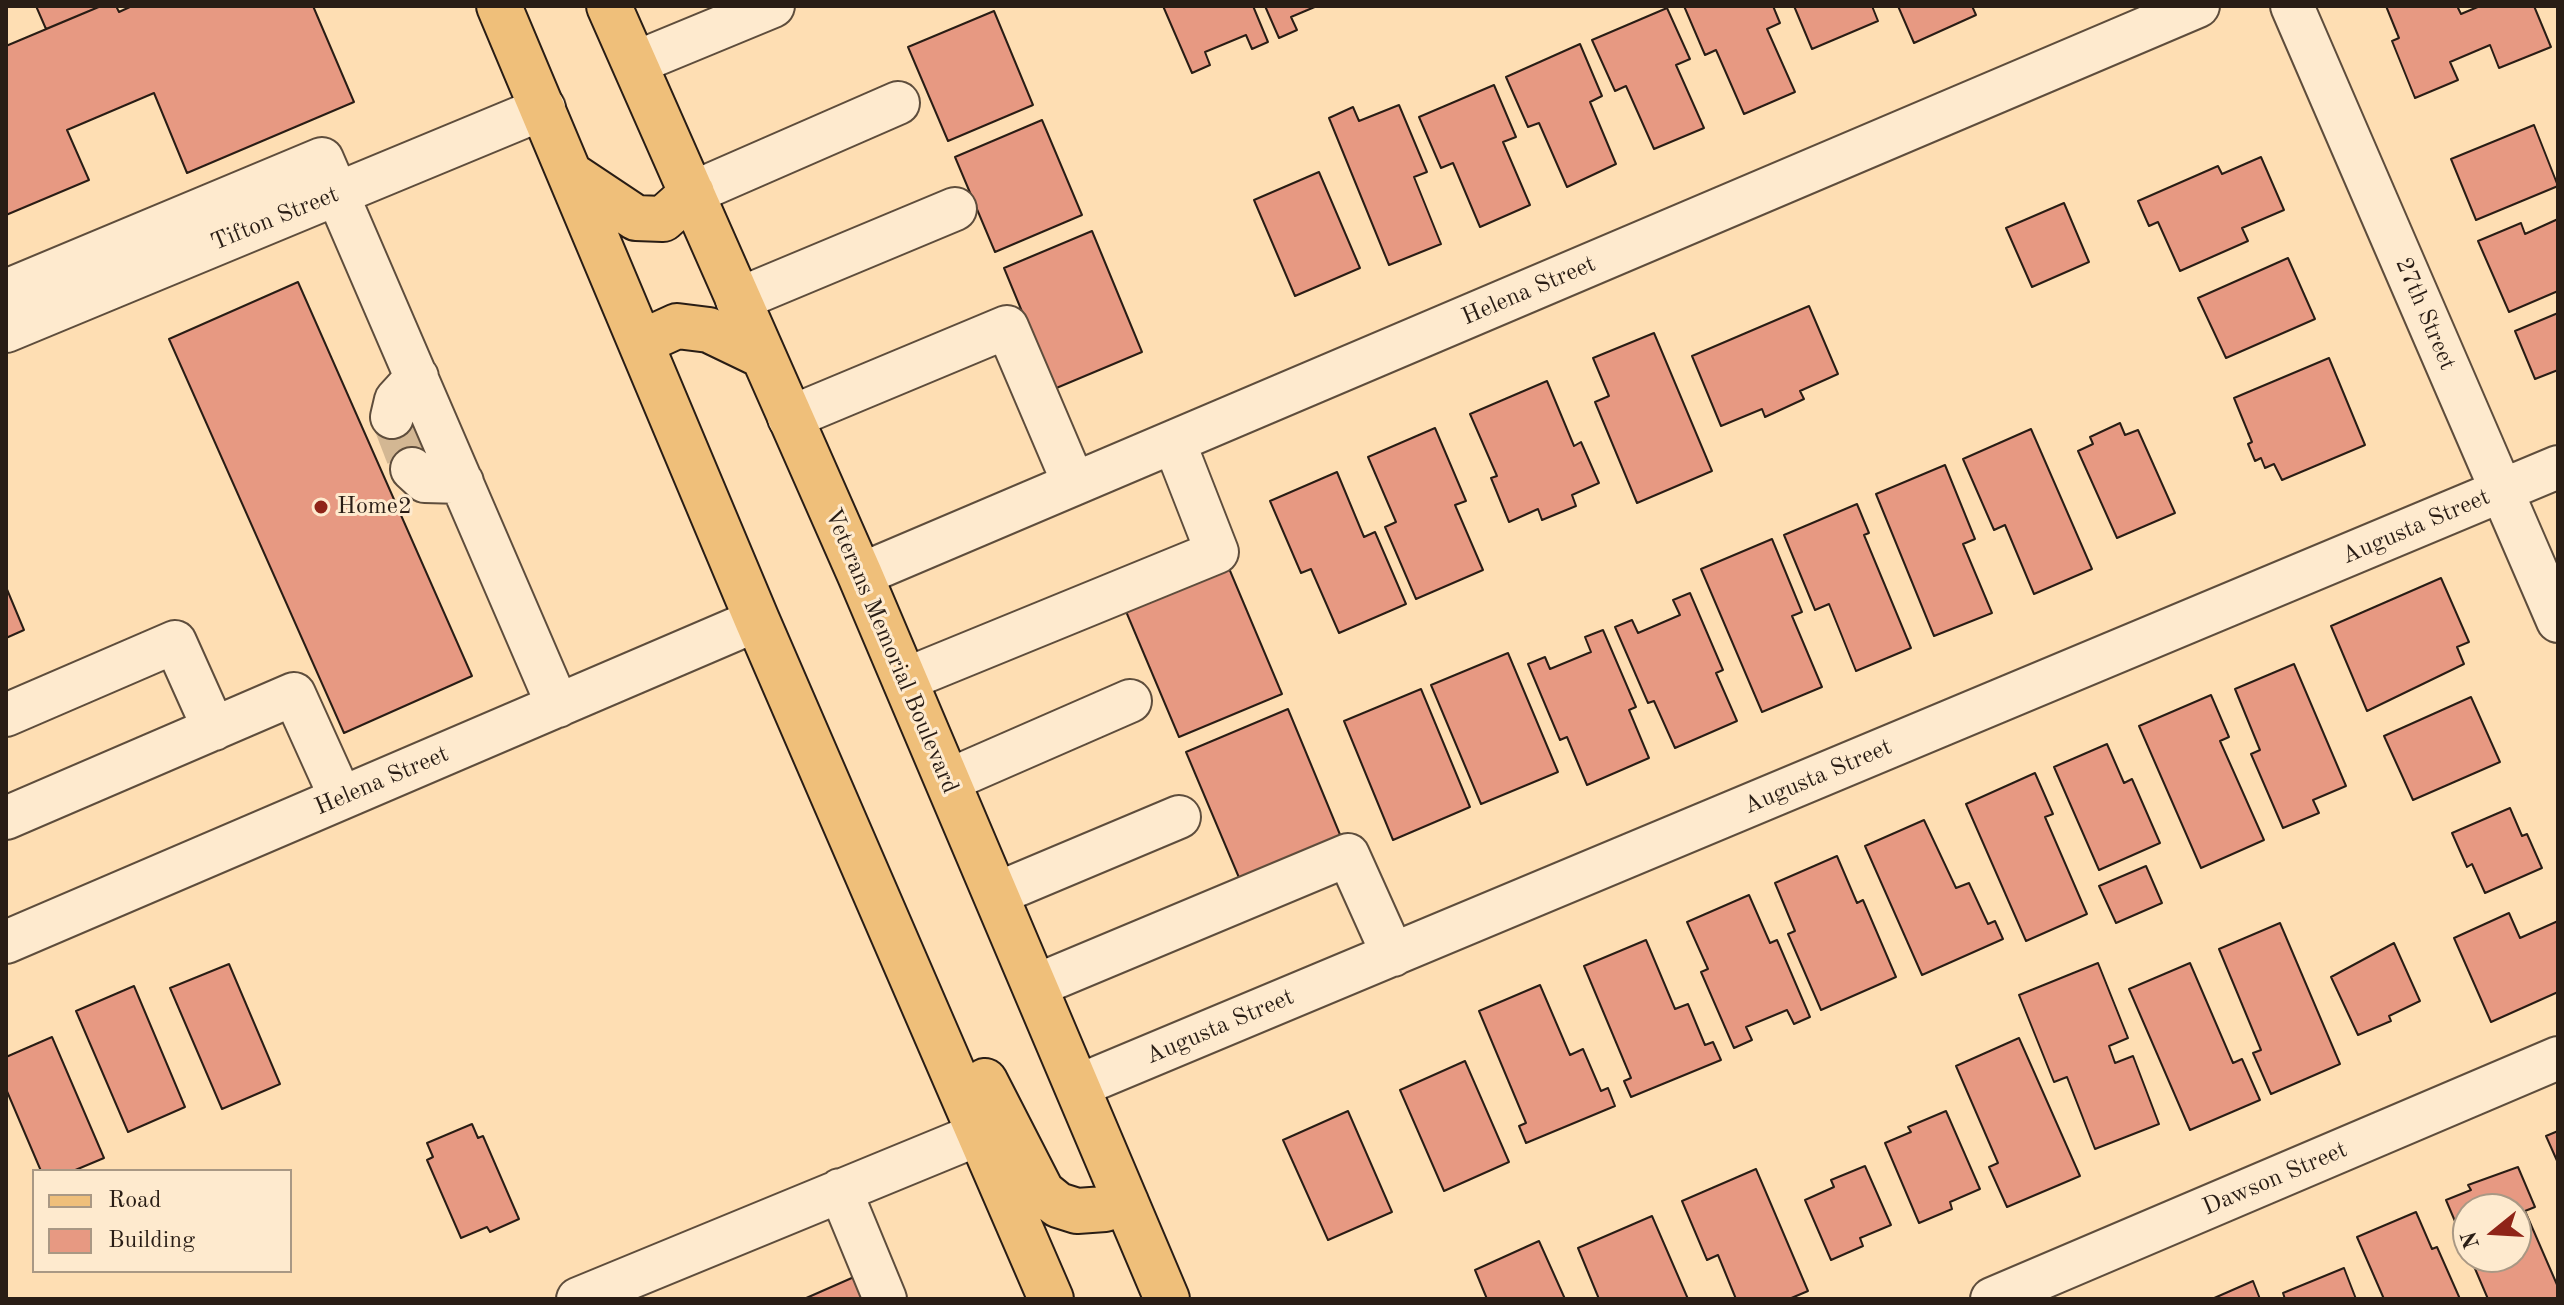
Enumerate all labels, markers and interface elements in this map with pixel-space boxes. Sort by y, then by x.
street label: Tifton Street [207,180,343,258]
street label: Helena Street [1458,250,1600,332]
street label: 27th Street [2388,253,2462,375]
street label: Augusta Street [2338,483,2494,571]
place label: Home2 [337,493,412,521]
marker: Home2 [312,498,330,516]
street label: Veterans Memorial Boulevard [818,504,964,798]
street label: Augusta Street [1740,733,1896,821]
street label: Helena Street [311,740,453,822]
street label: Augusta Street [1142,983,1298,1071]
street label: Dawson Street [2198,1136,2352,1222]
legend [32,1169,292,1273]
text: Road [108,1189,161,1213]
north arrow [2452,1193,2532,1273]
text: N [2458,1228,2484,1251]
text: Building [108,1229,195,1253]

